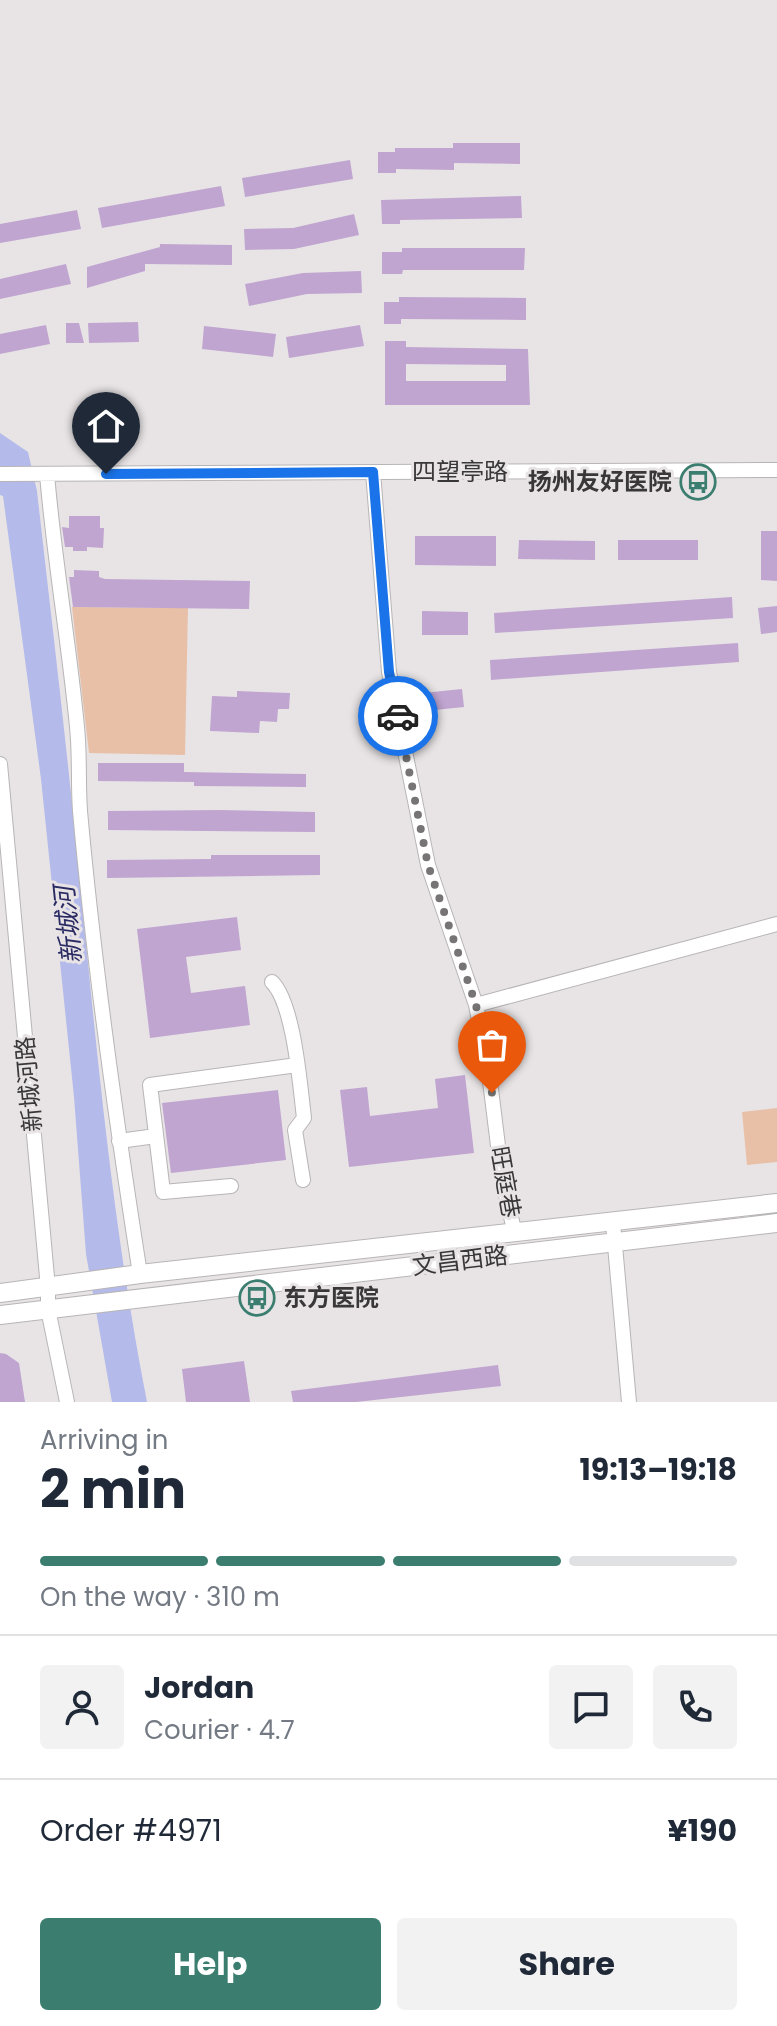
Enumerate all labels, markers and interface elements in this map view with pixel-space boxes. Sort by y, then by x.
pin [72,392,140,474]
icon: home [84,404,128,448]
street label: 四望亭路 [412,455,508,488]
bus stop icon: 扬州友好医院 [679,463,717,501]
place label: 扬州友好医院 [528,465,672,498]
courier [358,676,438,756]
icon: car [376,694,420,738]
water label: 新城河 [46,879,90,966]
pin [458,1011,526,1093]
icon: bag [470,1023,514,1067]
street label: 新城河路 [8,1035,49,1133]
street label: 旺庭巷 [483,1144,528,1220]
street label: 文昌西路 [410,1238,510,1283]
bus stop icon: 东方医院 [238,1279,276,1317]
place label: 东方医院 [283,1281,379,1314]
text: Arriving in [40,1422,169,1458]
text: 19:13–19:18 [580,1448,737,1491]
text: 2 min [40,1453,186,1526]
text: On the way · 310 m [40,1579,280,1615]
button: person [40,1665,124,1749]
button: chat [549,1665,633,1749]
button: phone [653,1665,737,1749]
text: Jordan [144,1666,254,1709]
text: Courier · 4.7 [144,1712,295,1748]
text: Order #4971 [40,1809,222,1852]
text: ¥190 [668,1809,737,1852]
button: Help [40,1918,381,2010]
button: Share [397,1918,737,2010]

